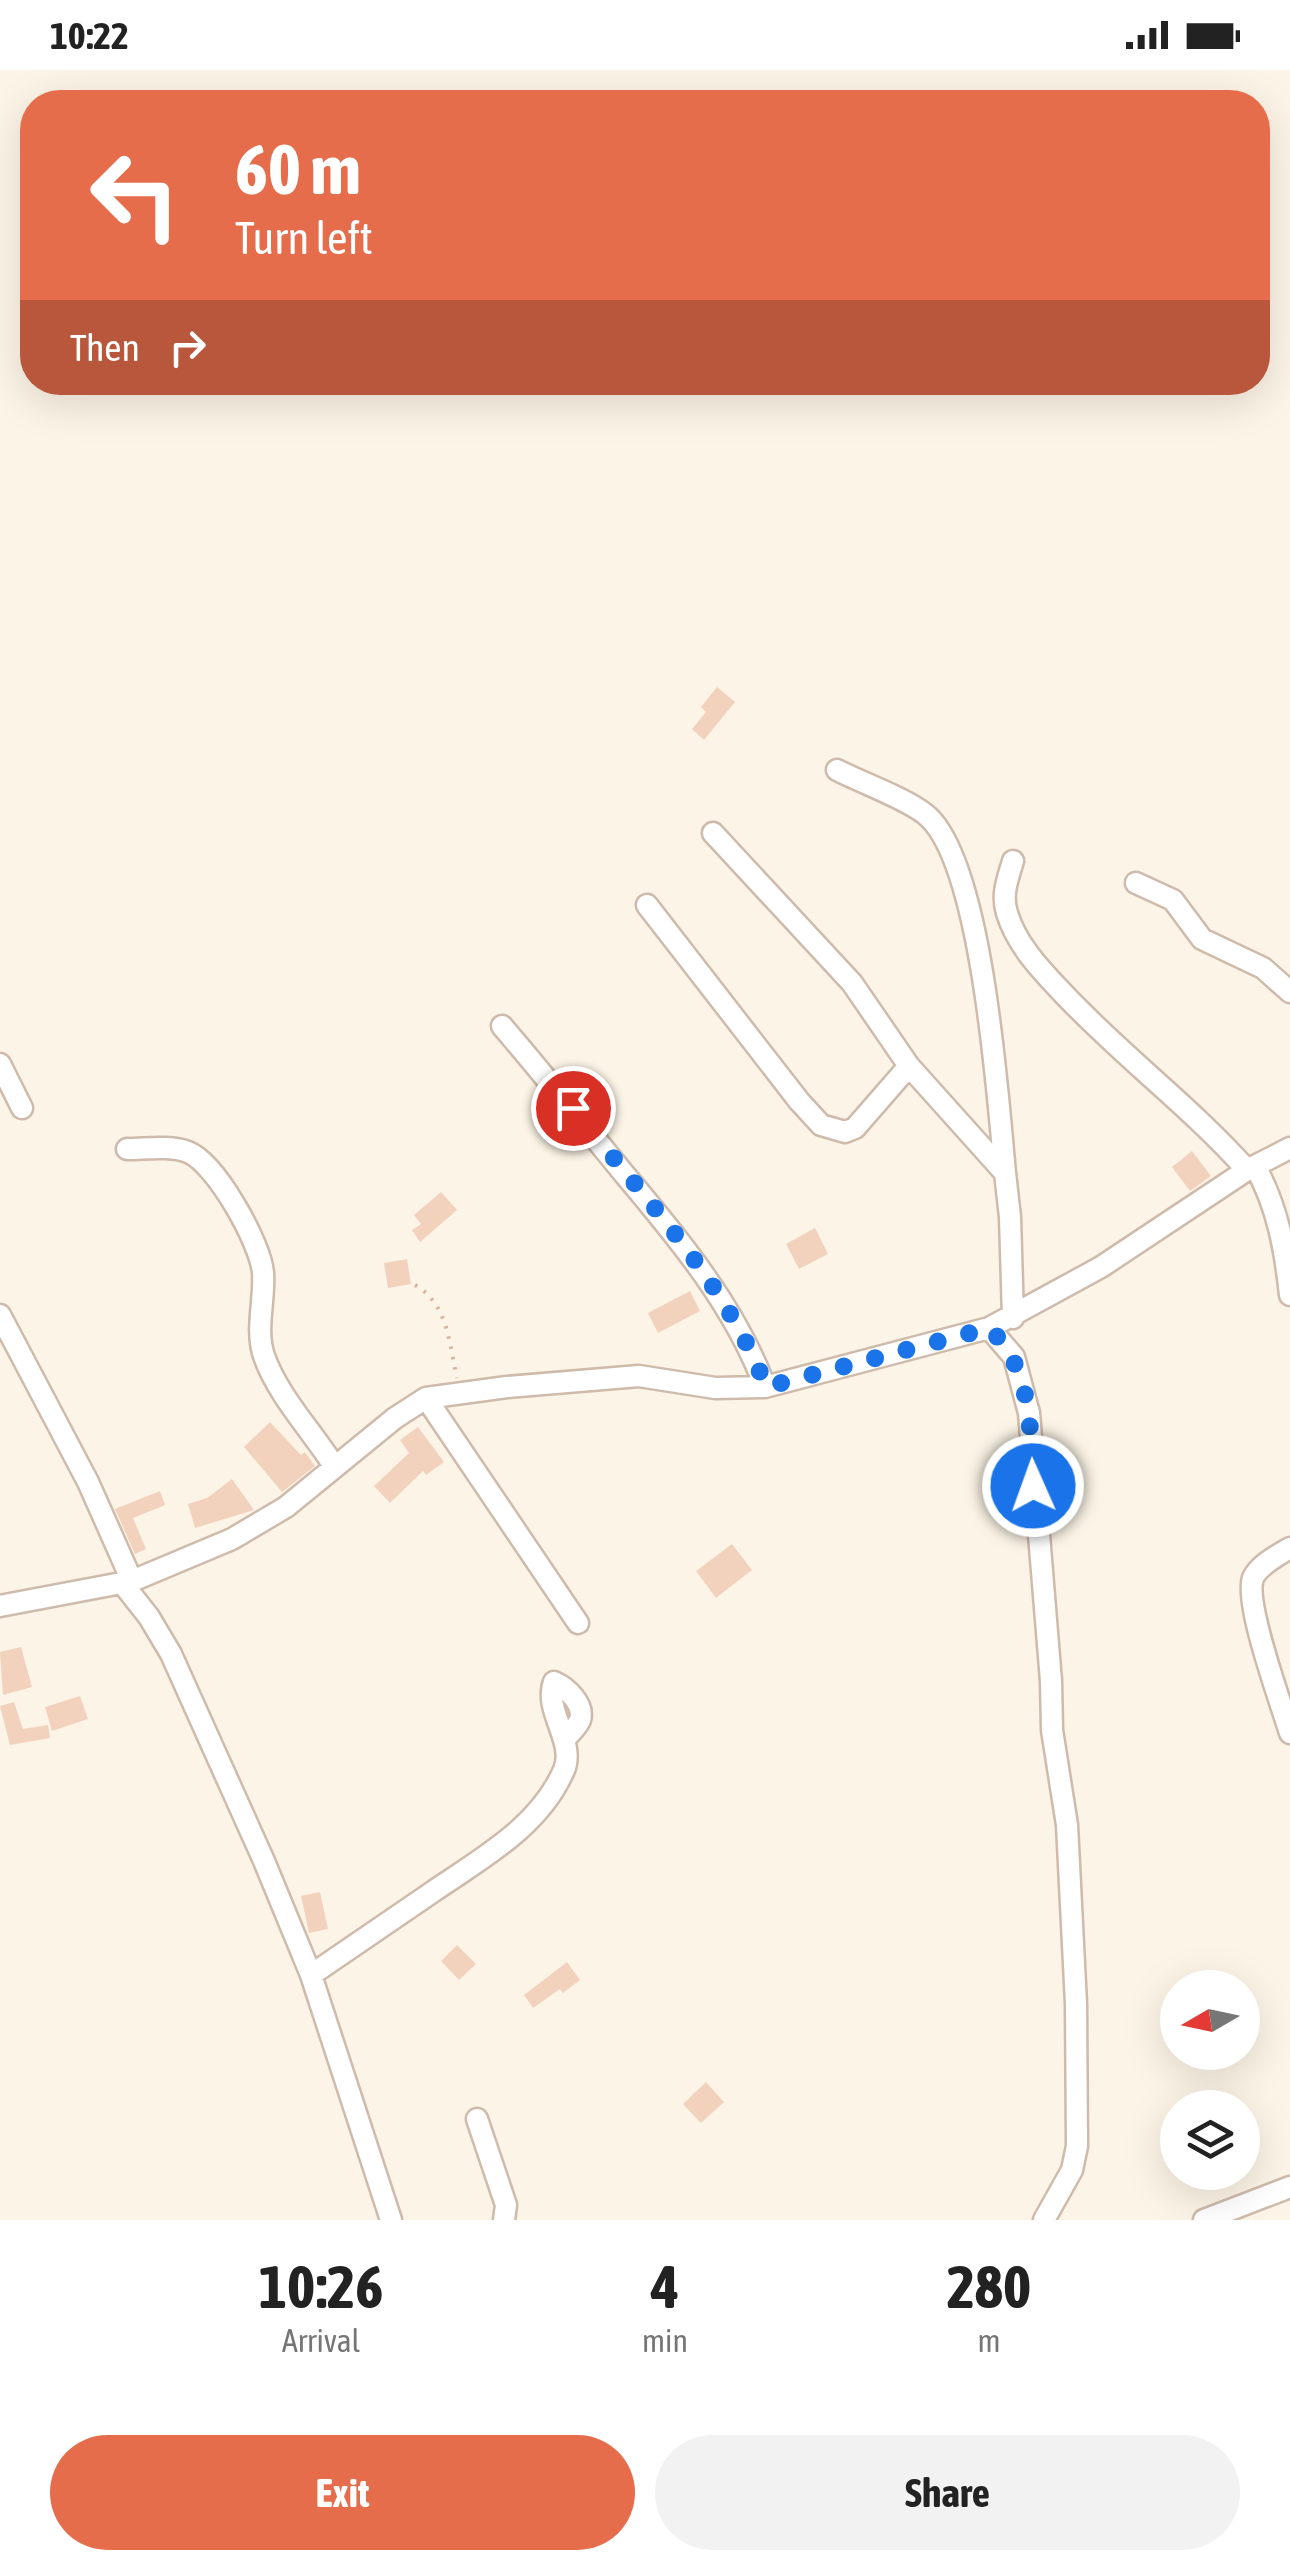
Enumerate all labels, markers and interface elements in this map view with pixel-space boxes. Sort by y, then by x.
text: 10:22 [50,14,129,57]
text: 60 m [235,129,361,209]
icon: left [70,130,200,260]
text: Turn left [235,212,373,264]
icon: right [160,320,215,375]
text: Then [70,326,140,369]
pin [531,1066,616,1151]
icon: arrive [546,1081,601,1136]
position arrow [981,1434,1085,1538]
north arrow [1160,1970,1260,2070]
map controls [1160,1970,1260,2190]
button: layers [1160,2090,1260,2190]
text: 10:26 [259,2252,383,2321]
text: 4 [651,2252,679,2321]
text: 280 [947,2252,1031,2321]
text: Arrival [282,2322,360,2359]
text: min [642,2322,688,2359]
text: m [977,2322,1001,2359]
button: Exit [50,2435,635,2550]
button: Share [655,2435,1240,2550]

